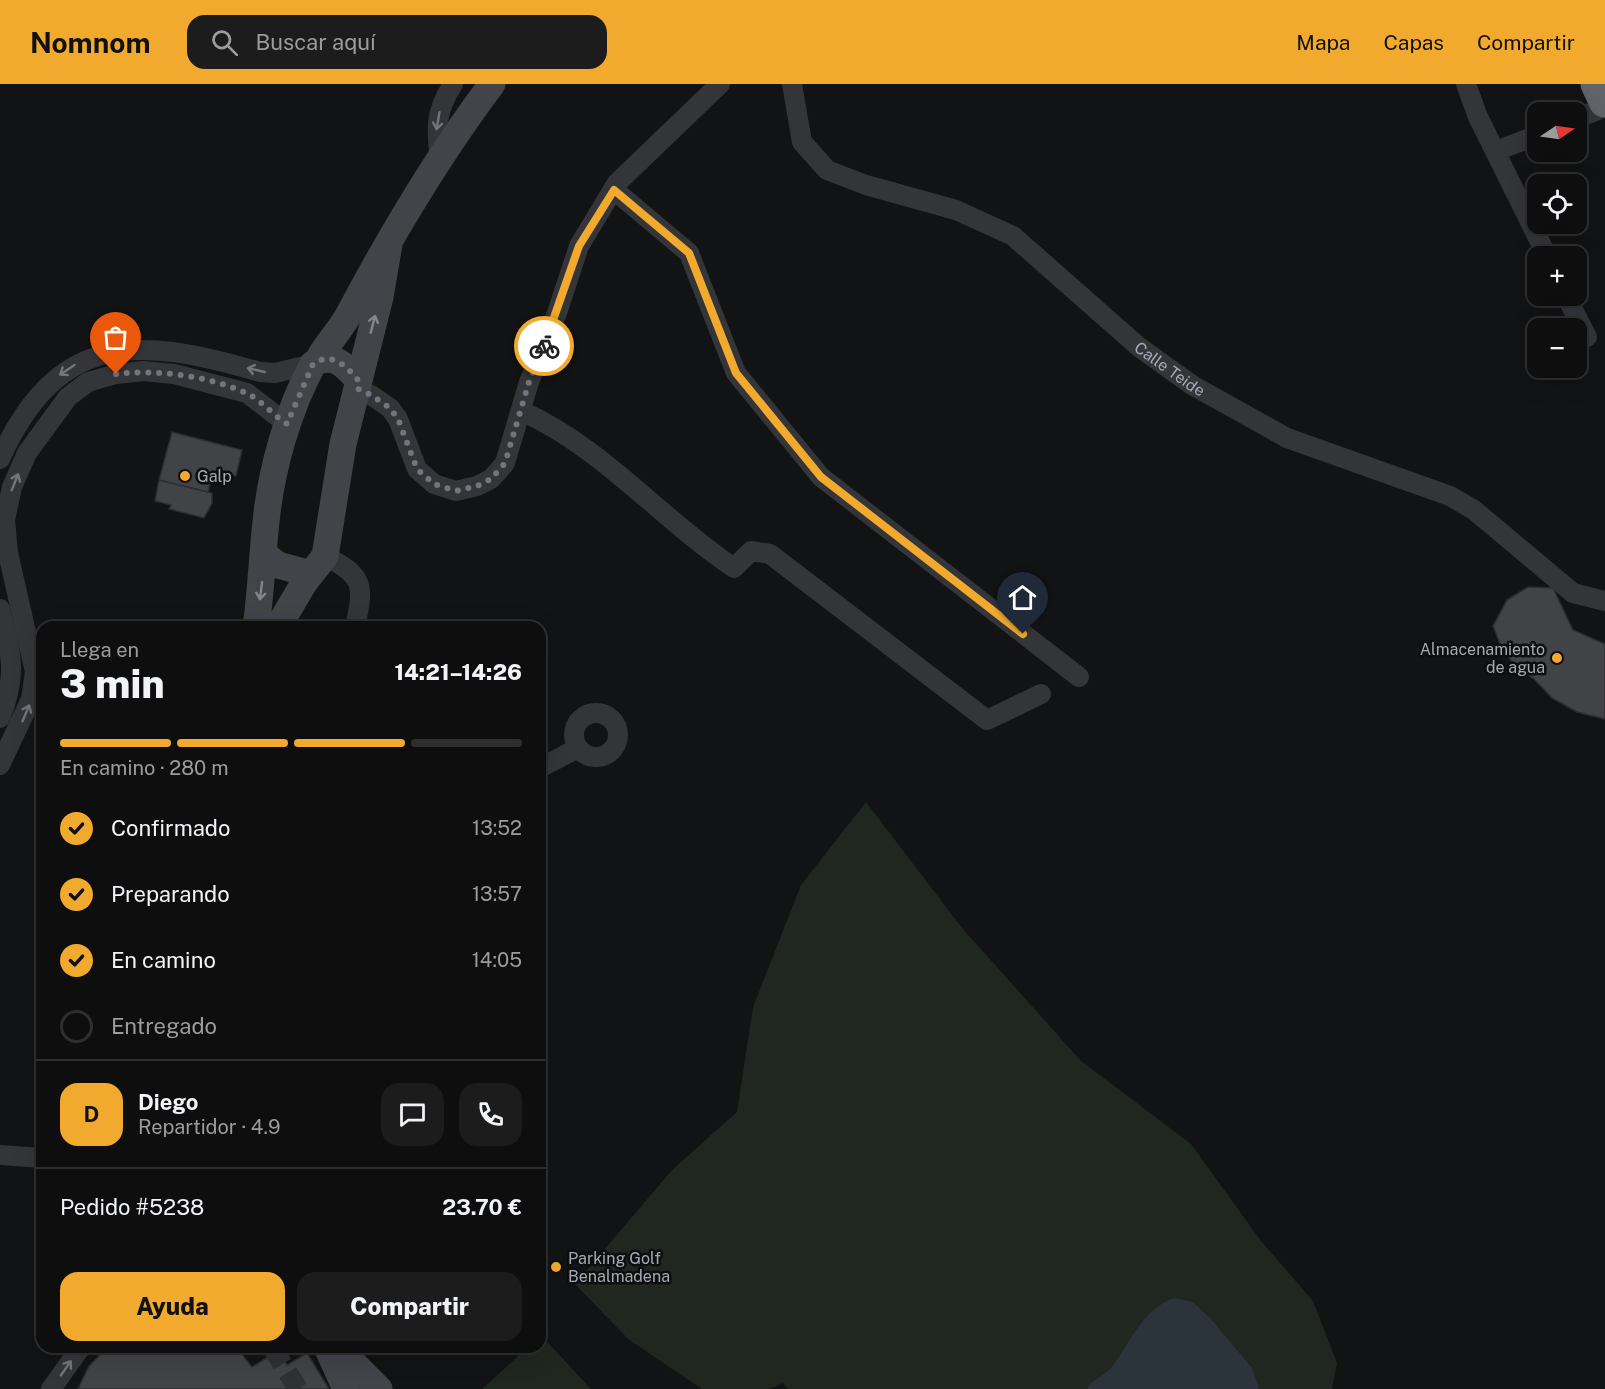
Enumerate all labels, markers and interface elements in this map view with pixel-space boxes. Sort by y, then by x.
search box [187,15,607,69]
text: Nomnom [30,26,151,59]
icon: search [208,26,241,59]
text: Buscar aquí [256,29,376,55]
text: Mapa [1296,30,1350,55]
text: Capas [1383,30,1444,55]
text: Compartir [1477,30,1575,55]
north arrow [1527,102,1587,162]
map controls [1527,102,1587,378]
one-way arrow [433,110,444,130]
button: locate [1527,174,1587,234]
button: + [1527,246,1587,306]
pin [90,312,141,374]
one-way arrow [368,314,379,333]
courier [514,316,574,376]
button: − [1527,318,1587,378]
icon: bag [99,321,132,354]
icon: bike [528,330,561,363]
street label: Calle Teide [1131,338,1208,400]
one-way arrow [59,364,76,376]
one-way arrow [247,364,266,376]
place label: Galp [197,467,232,486]
marker: Galp [178,469,192,483]
one-way arrow [10,473,21,492]
pin [997,572,1048,634]
one-way arrow [255,580,266,600]
icon: home [1006,581,1039,614]
text: Llega en [60,638,139,662]
place label: Almacenamiento de agua [1420,640,1545,677]
marker: Almacenamiento de agua [1550,651,1564,665]
text: 14:21–14:26 [394,659,522,685]
text: 3 min [60,661,165,707]
one-way arrow [21,704,32,722]
text: En camino · 280 m [60,756,229,780]
icon: check [60,812,93,845]
text: Confirmado [111,815,230,841]
text: 13:52 [472,816,522,840]
icon: check [60,878,93,911]
text: Preparando [111,881,230,907]
text: 13:57 [472,882,522,906]
icon: check [60,944,93,977]
text: En camino [111,947,216,973]
text: 14:05 [472,948,522,972]
text: Entregado [111,1013,217,1039]
button: chat [381,1083,444,1146]
button: phone [459,1083,522,1146]
text: Diego [138,1089,198,1115]
text: D [84,1101,99,1127]
text: Repartidor · 4.9 [138,1115,280,1139]
text: Pedido #5238 [60,1194,204,1220]
text: 23.70 € [442,1194,522,1220]
place label: Parking Golf Benalmadena [568,1249,670,1286]
marker: Parking Golf Benalmadena [549,1260,563,1274]
button: Ayuda [60,1272,285,1341]
button: Compartir [297,1272,522,1341]
one-way arrow [60,1361,72,1377]

